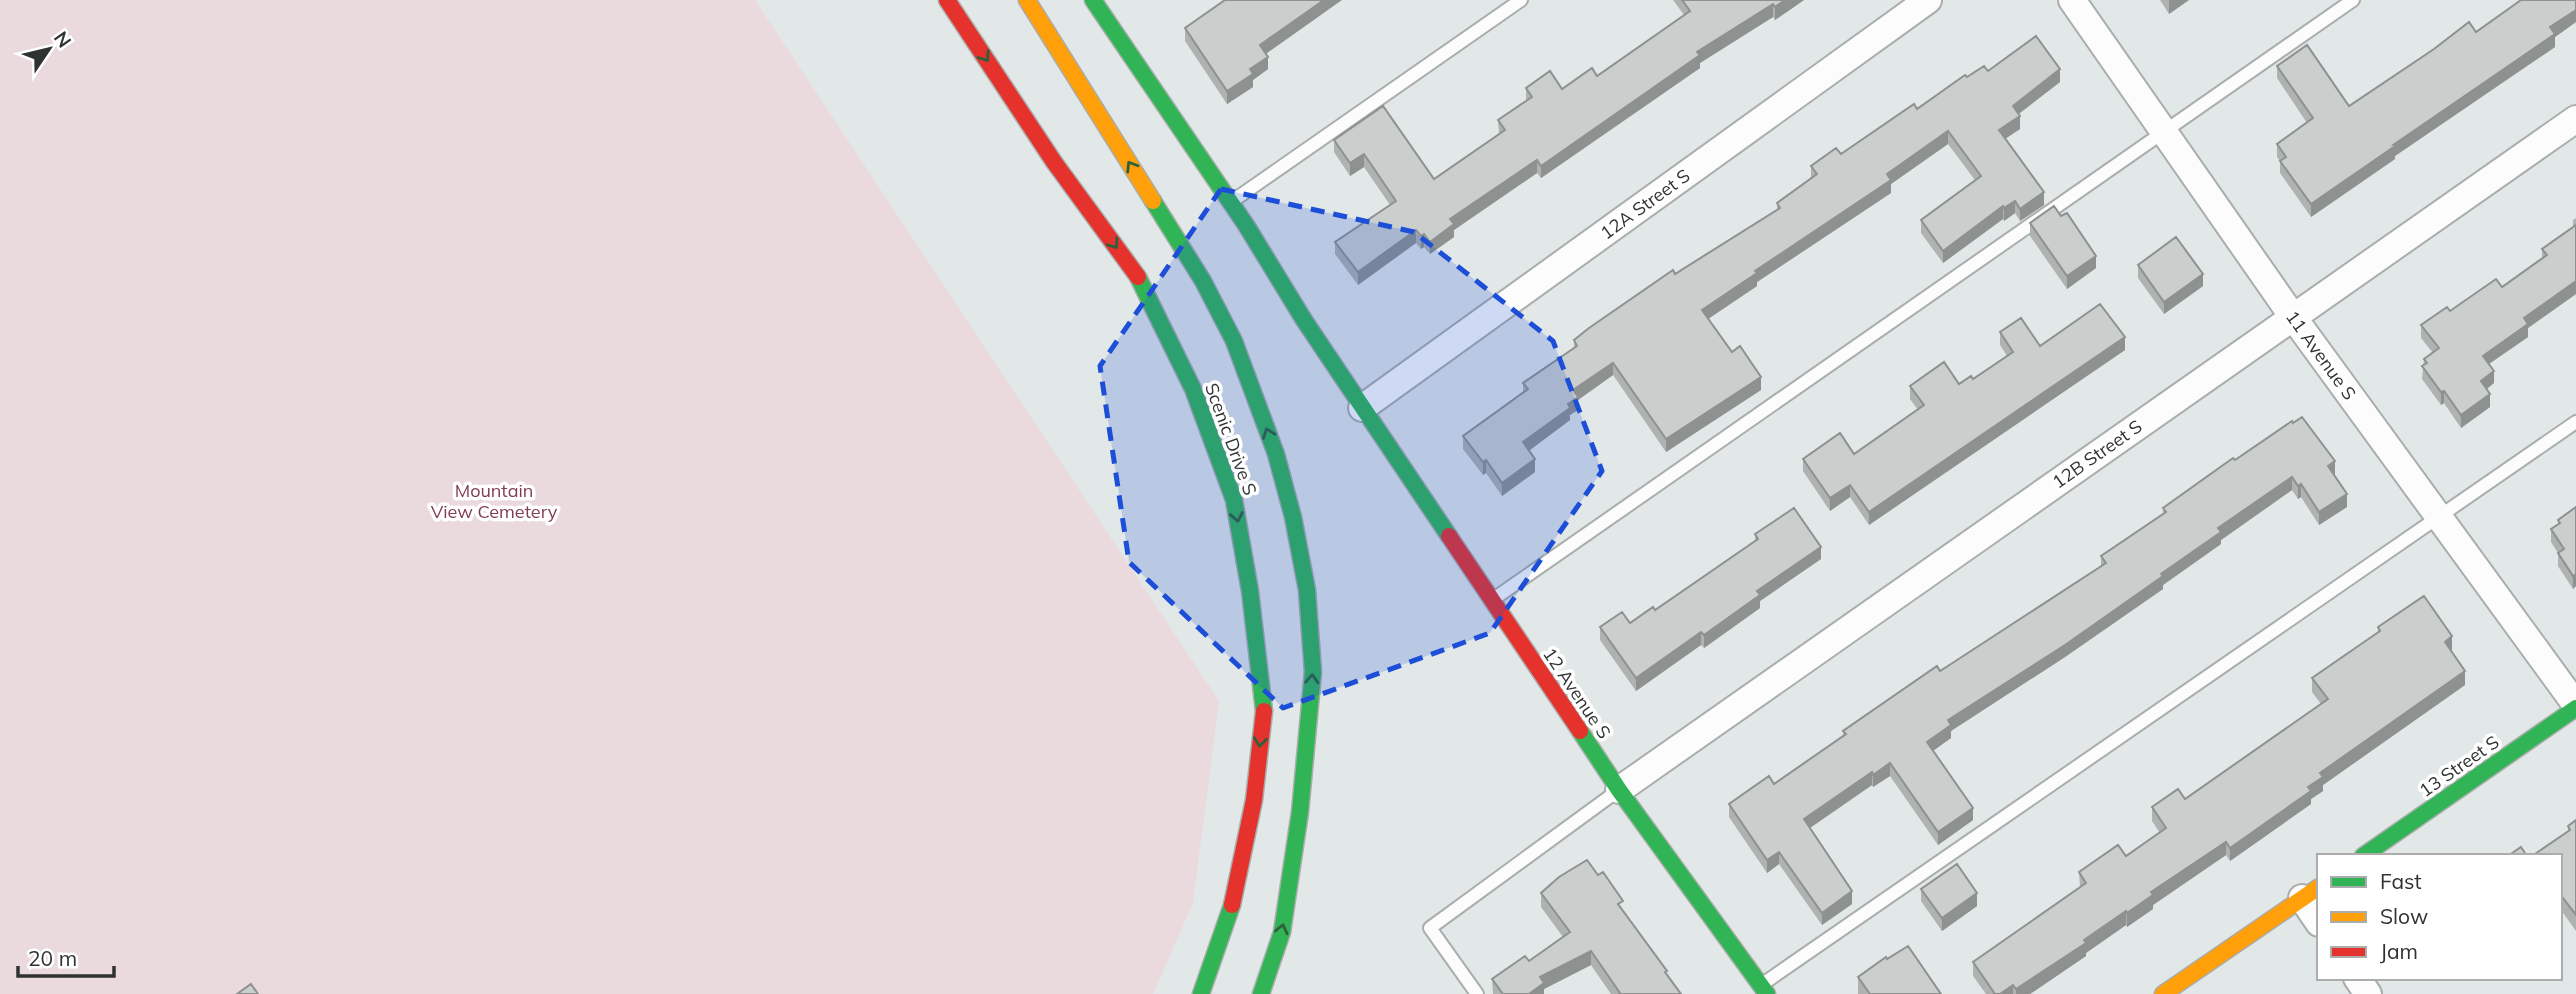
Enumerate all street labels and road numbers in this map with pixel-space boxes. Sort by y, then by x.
street label: 12A Street S [1596,164,1694,244]
street label: 11 Avenue S [2281,306,2361,404]
street label: Scenic Drive S [1200,380,1262,498]
street label: 12B Street S [2048,415,2146,493]
street label: 12 Avenue S [1538,643,1616,743]
street label: 13 Street S [2415,730,2503,802]

